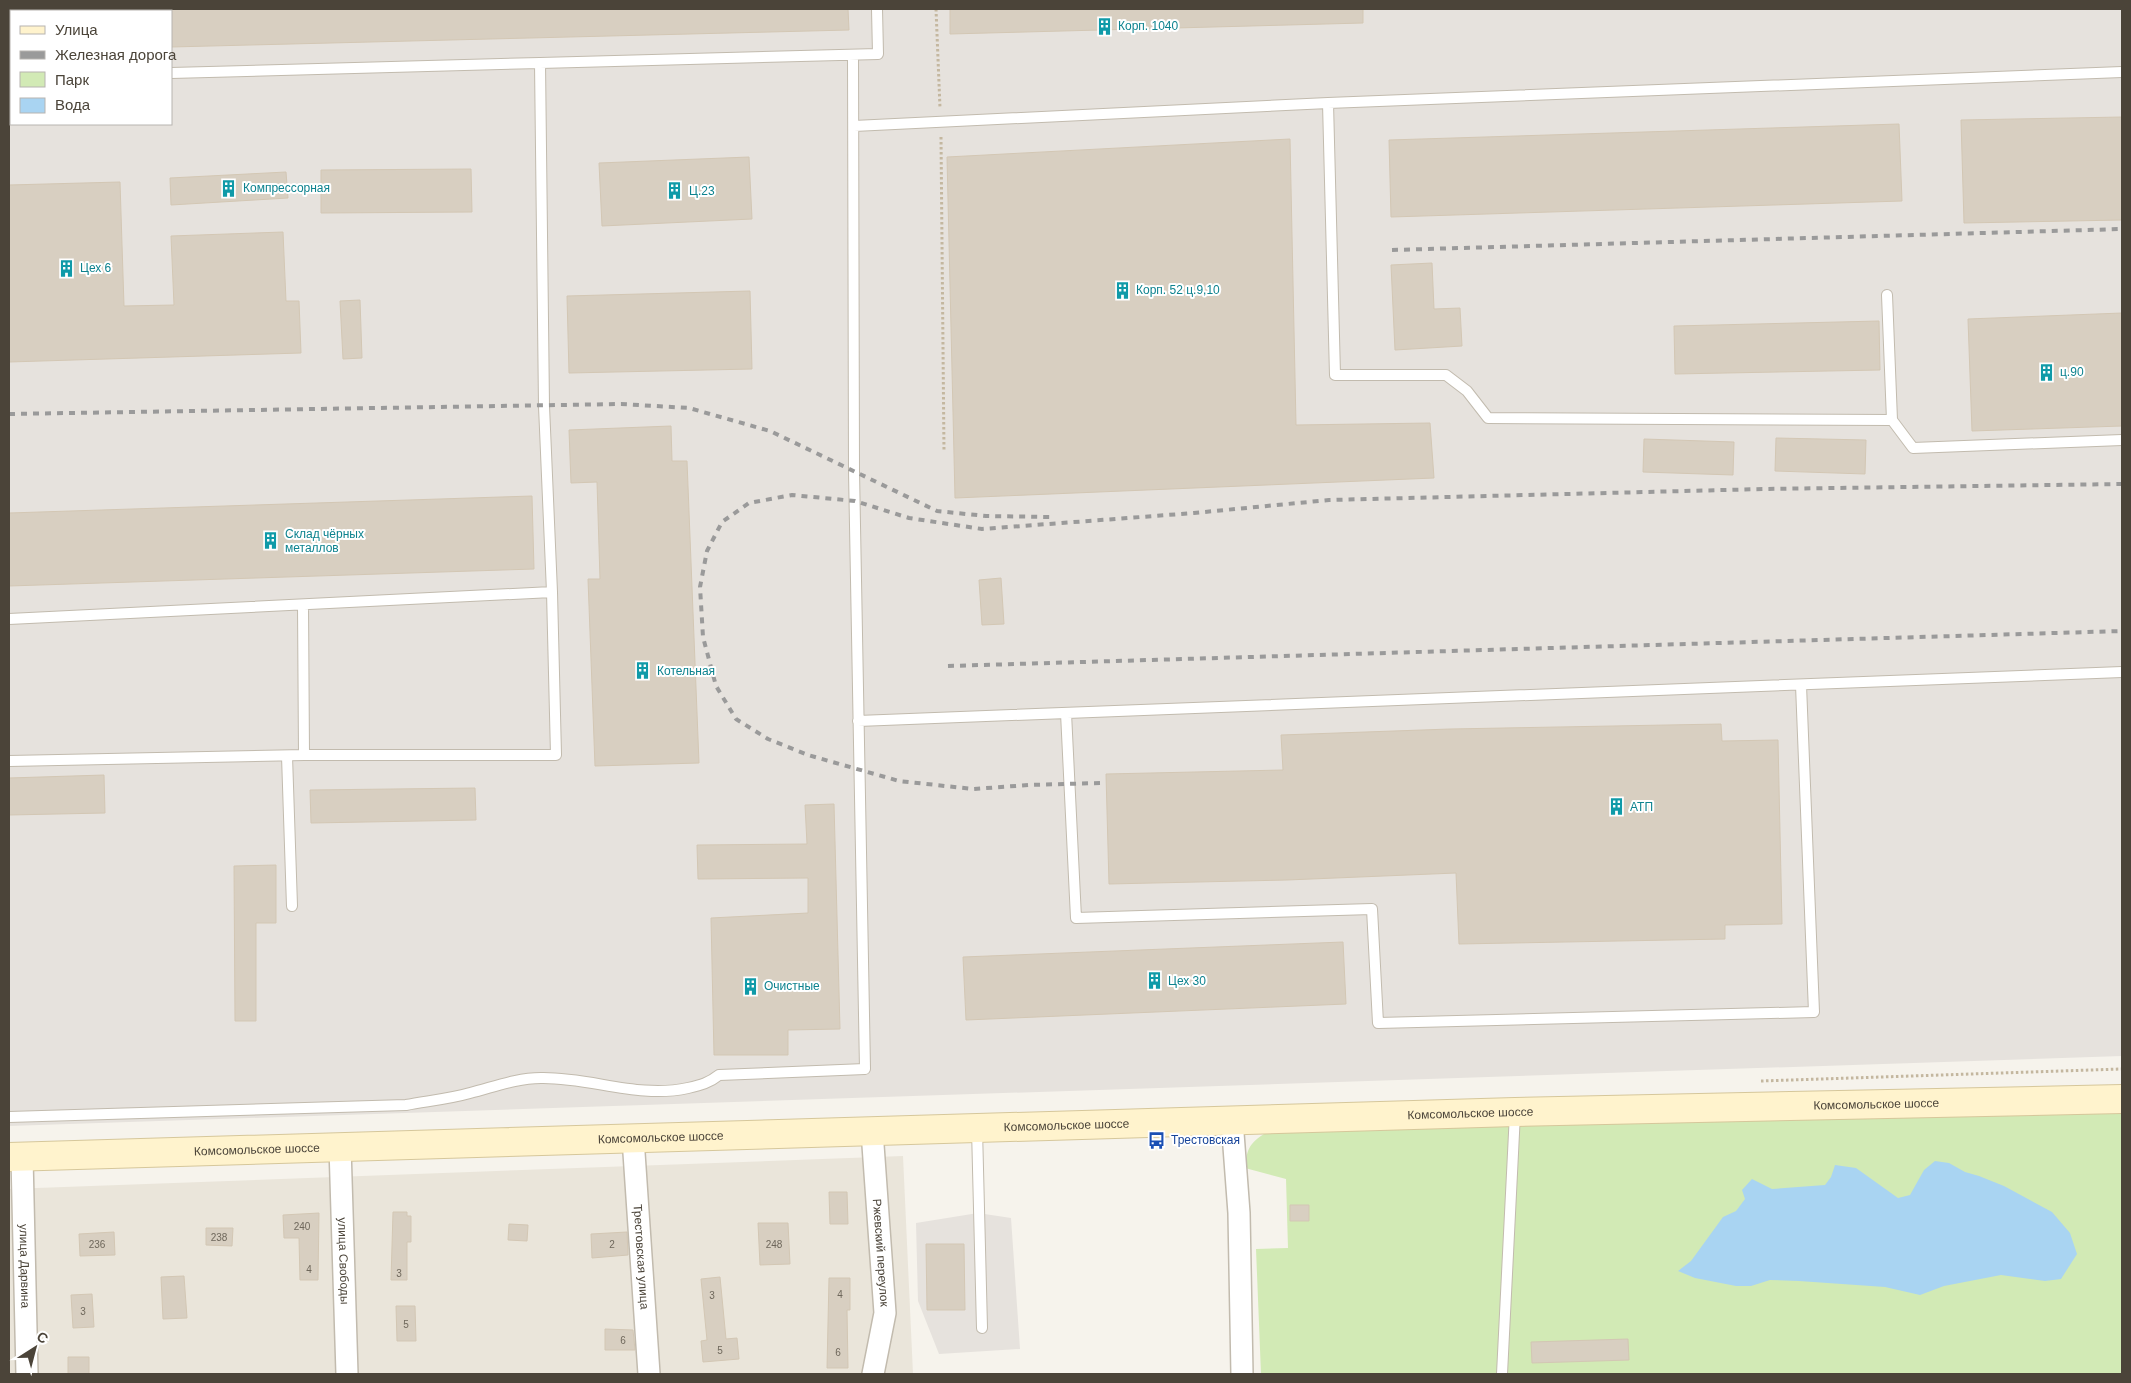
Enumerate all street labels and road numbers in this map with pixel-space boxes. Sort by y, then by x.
street label: Комсомольское шоссе [1813,1096,1940,1113]
street label: Комсомольское шоссе [1407,1105,1534,1122]
street label: Комсомольское шоссе [1003,1117,1130,1134]
street label: Комсомольское шоссе [598,1129,724,1146]
street label: Комсомольское шоссе [194,1141,320,1158]
street label: Ржевский переулок [870,1198,892,1308]
street label: Трестовская улица [630,1204,652,1310]
street label: улица Свободы [335,1217,352,1305]
street label: улица Дарвина [17,1224,32,1309]

